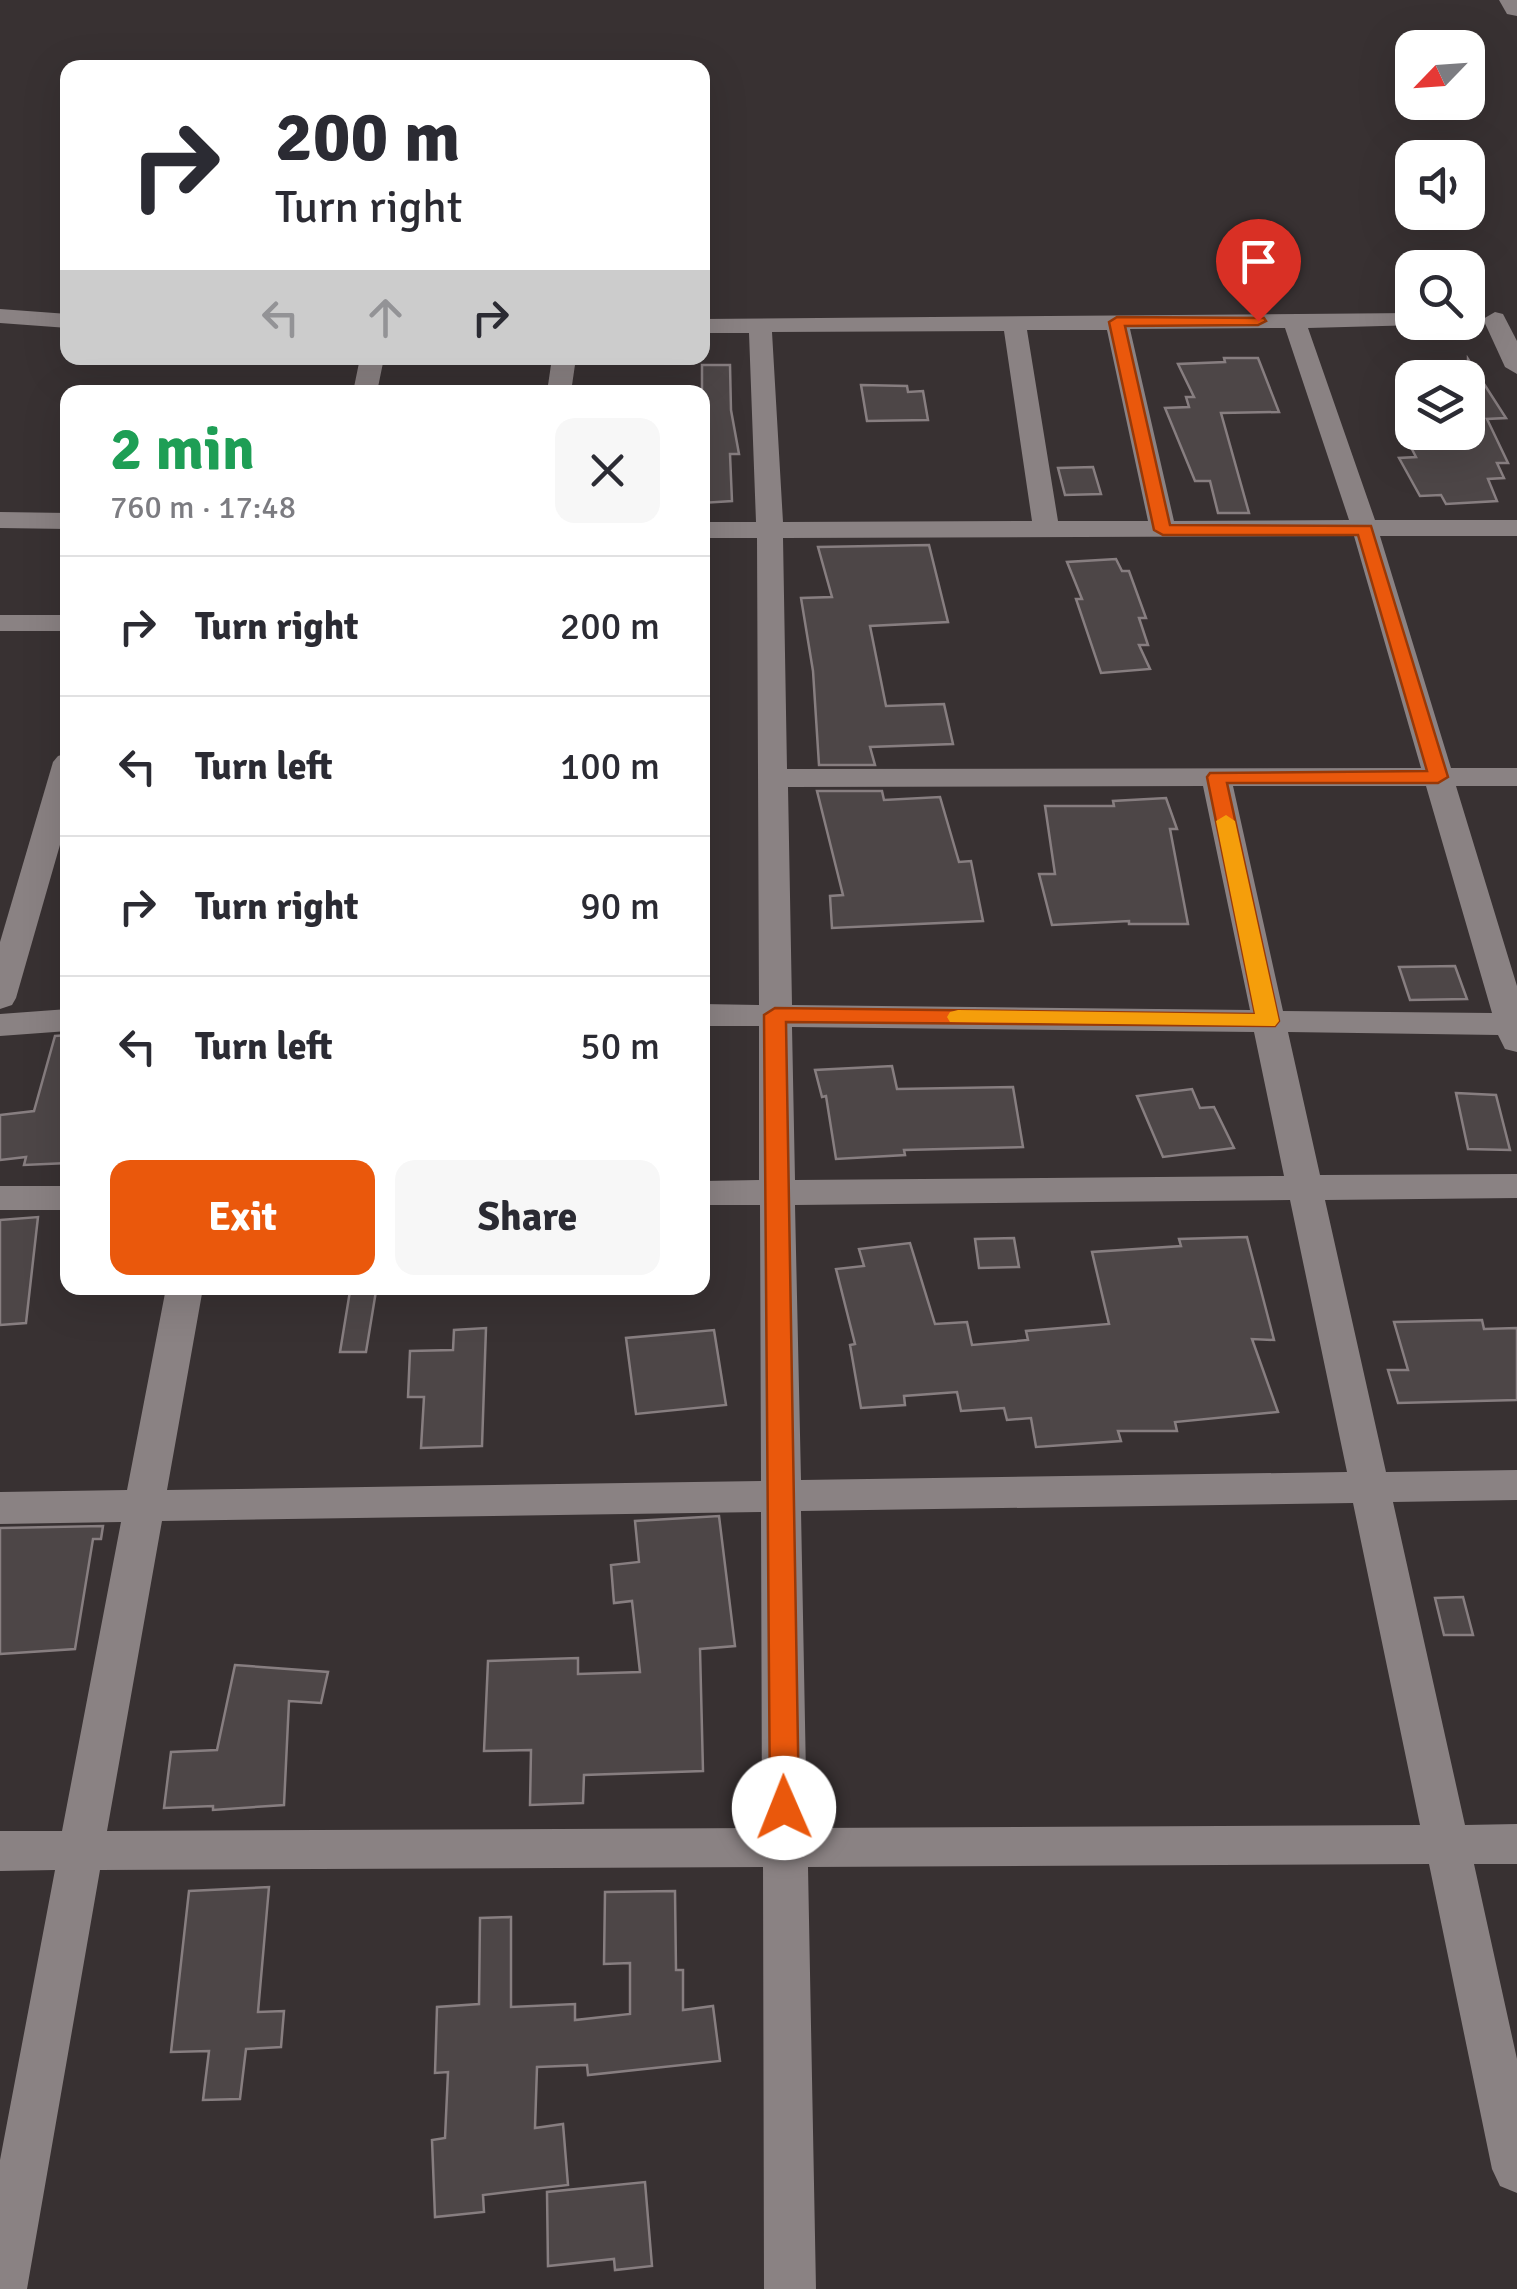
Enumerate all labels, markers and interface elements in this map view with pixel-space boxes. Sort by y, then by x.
north arrow [1395,30,1485,120]
map controls [1395,30,1485,450]
text: 200 m [275,94,460,180]
icon: right [110,100,240,230]
button: sound [1395,140,1485,230]
text: Turn right [275,180,463,235]
pin [1216,219,1301,322]
icon: arrive [1231,234,1286,289]
button: search [1395,250,1485,340]
icon: left [253,290,308,345]
icon: ahead [358,290,413,345]
icon: right [463,290,518,345]
button: layers [1395,360,1485,450]
text: 2 min [110,413,255,487]
button: close [555,418,660,523]
text: 760 m · 17:48 [110,488,296,527]
icon: right [110,599,165,654]
text: Turn right [195,603,359,650]
text: 200 m [560,603,660,650]
icon: left [110,739,165,794]
text: Turn left [195,743,333,790]
text: 100 m [560,743,660,790]
icon: right [110,879,165,934]
text: Turn right [195,883,359,930]
text: 90 m [580,883,660,930]
icon: left [110,1019,165,1074]
text: Turn left [195,1023,333,1070]
text: 50 m [580,1023,660,1070]
button: Exit [110,1160,375,1275]
button: Share [395,1160,660,1275]
position arrow [732,1756,836,1860]

